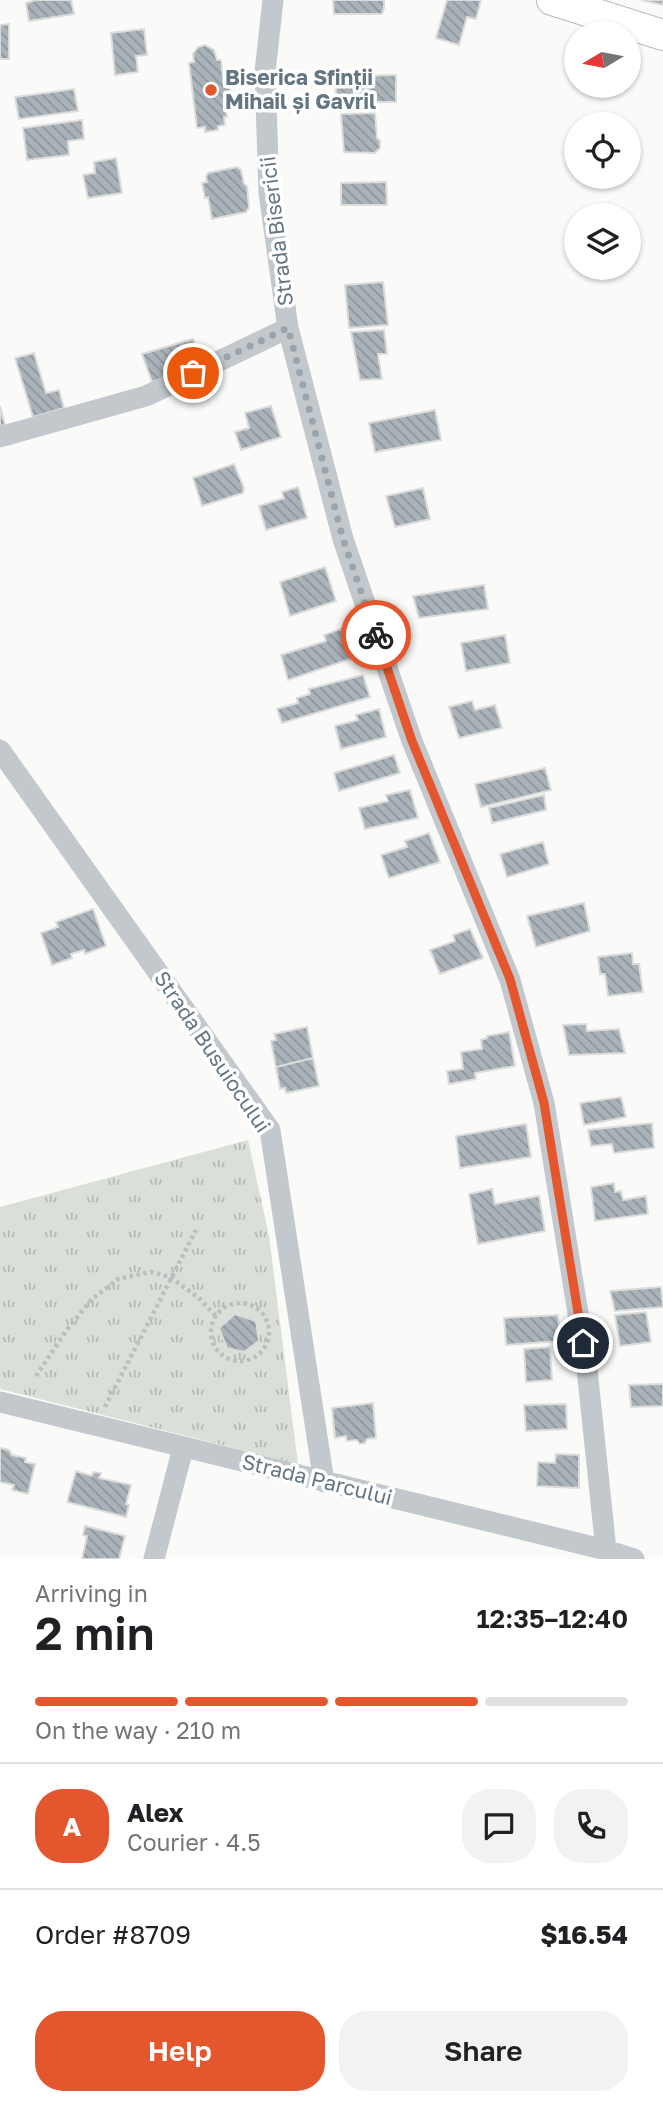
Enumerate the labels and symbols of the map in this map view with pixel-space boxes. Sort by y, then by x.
north arrow [564,21,640,98]
place label: Biserica Sfinții Mihail și Gavril [225,64,376,114]
marker: Biserica Sfinții Mihail și Gavril [203,82,219,98]
street label: Strada Bisericii [254,155,298,308]
pin [163,343,223,403]
courier [341,600,411,670]
street label: Strada Busuiocului [149,966,277,1137]
pin [553,1313,613,1373]
street label: Strada Parcului [239,1448,395,1510]

